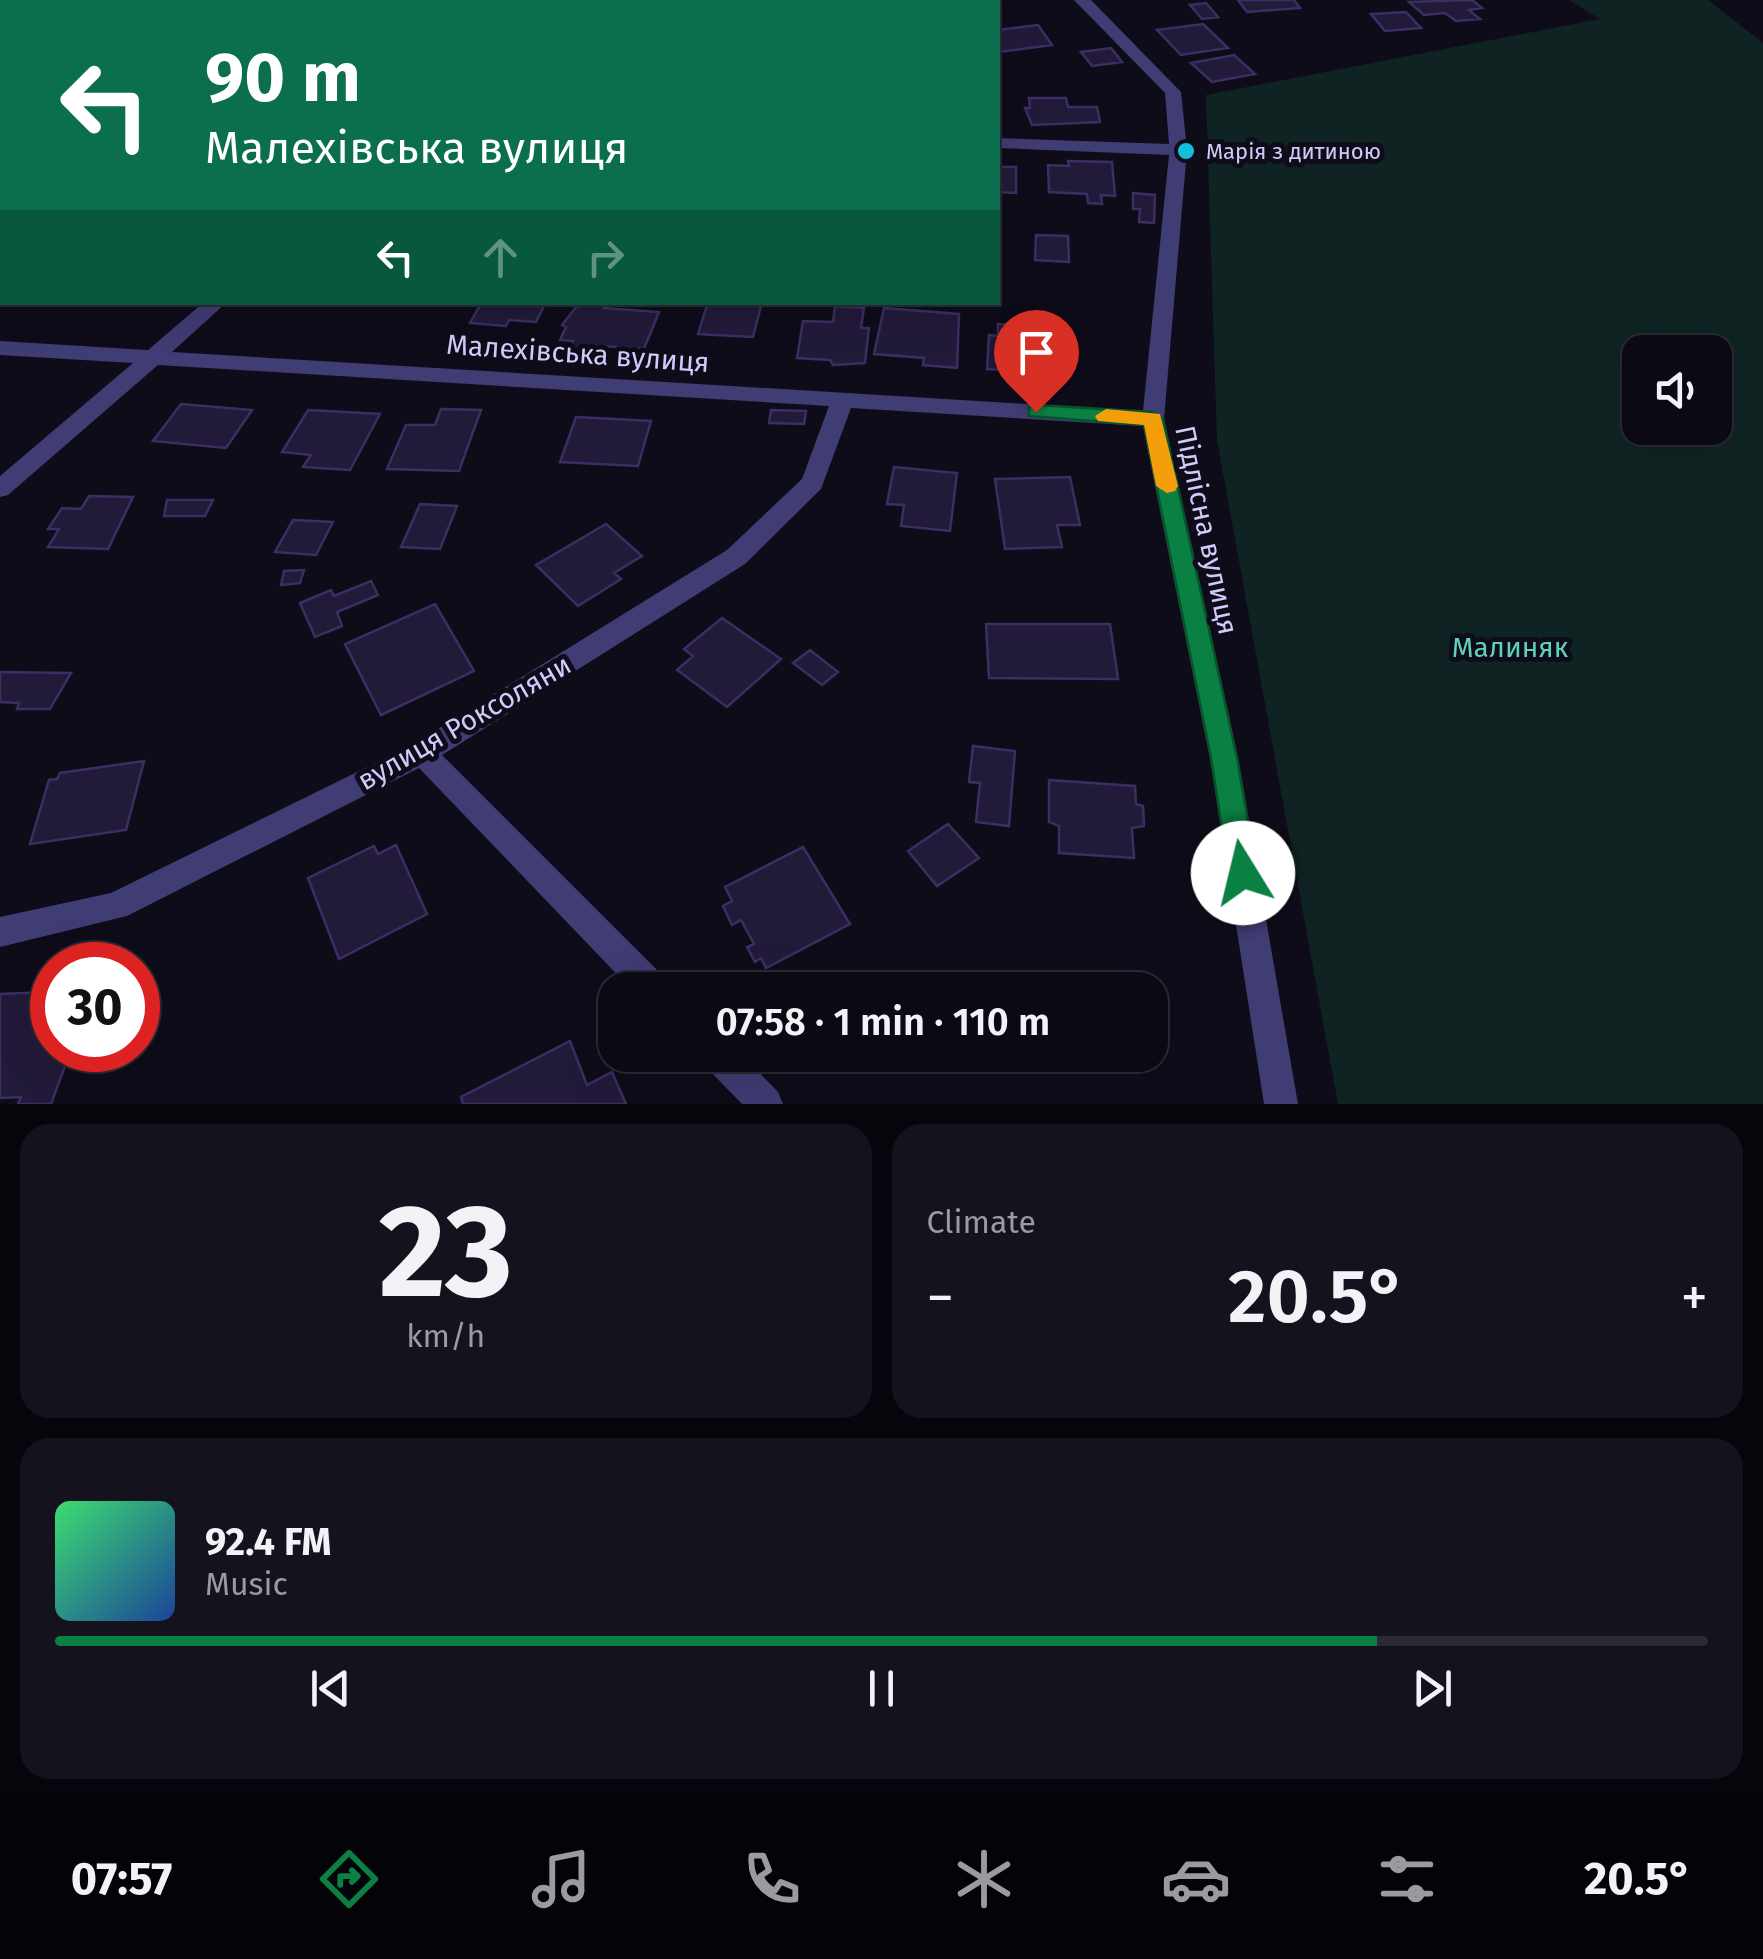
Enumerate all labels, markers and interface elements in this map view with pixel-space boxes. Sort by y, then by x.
text: 90 m [205,36,361,120]
icon: left [40,40,170,170]
text: Малехівська вулиця [205,121,629,175]
place label: Марія з дитиною [1206,138,1381,165]
marker: Марія з дитиною [1175,140,1197,162]
icon: left [368,230,423,285]
icon: ahead [473,230,528,285]
icon: right [578,230,633,285]
pin [994,310,1079,413]
icon: arrive [1009,325,1064,380]
street label: Малехівська вулиця [445,328,711,379]
map controls [1622,335,1732,445]
button: sound [1622,335,1732,445]
street label: Підлісна вулиця [1168,423,1245,638]
park label: Малиняк [1452,631,1569,664]
street label: вулиця Роксоляни [352,648,577,797]
position arrow [1191,821,1295,925]
speed limit sign: 30 [30,942,160,1072]
text: 07:58 · 1 min · 110 m [716,999,1050,1045]
text: 23 [379,1174,513,1330]
text: Climate [927,1203,1036,1241]
text: 20.5° [1228,1252,1407,1342]
text: − [927,1265,954,1331]
text: + [1681,1265,1708,1331]
text: km/h [406,1317,485,1355]
text: 92.4 FM [205,1519,331,1565]
text: Music [205,1565,288,1603]
icon: previous [303,1661,358,1716]
icon: pause [854,1661,909,1716]
icon: next [1405,1661,1460,1716]
icon: directions [314,1844,384,1914]
icon: music [526,1844,596,1914]
icon: phone [737,1844,807,1914]
icon: climate [949,1844,1019,1914]
icon: car [1161,1844,1231,1914]
icon: filters [1372,1844,1442,1914]
text: 07:57 [71,1852,172,1906]
text: 20.5° [1584,1852,1692,1906]

